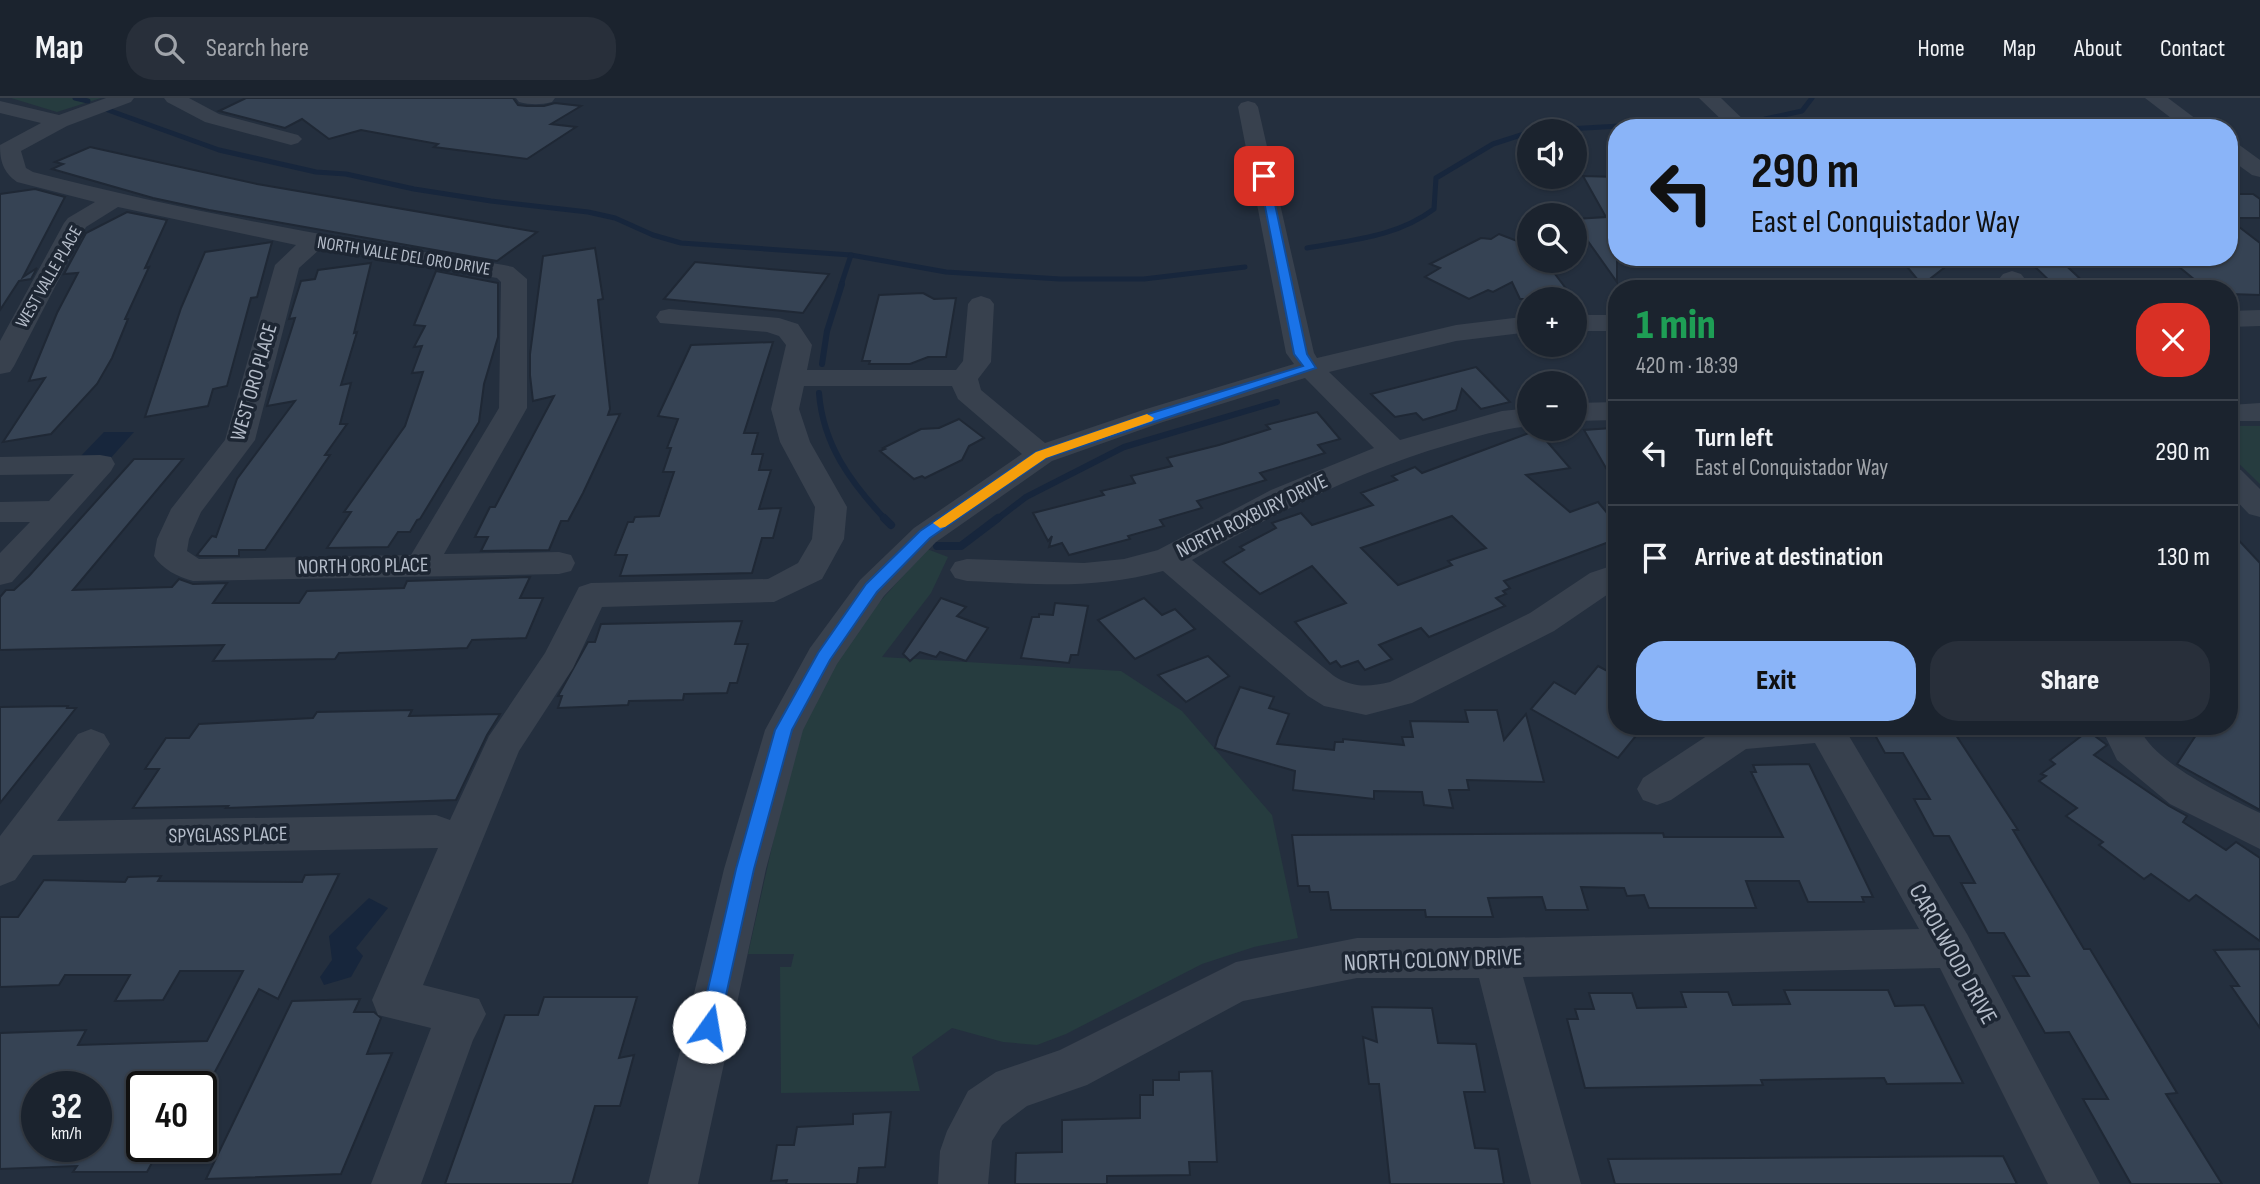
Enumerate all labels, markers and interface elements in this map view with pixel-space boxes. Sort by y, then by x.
search box [126,17,616,80]
text: Map [35,28,84,68]
icon: search [150,29,188,67]
text: Search here [206,33,309,64]
text: Home [1917,34,1965,63]
text: Map [2003,34,2036,63]
text: About [2074,34,2122,63]
text: Contact [2160,34,2225,63]
map controls [1517,119,1587,441]
button: sound [1517,119,1587,189]
text: 290 m [1751,143,1859,202]
pin [1234,146,1294,206]
icon: left [1636,147,1727,238]
icon: arrive [1245,157,1283,195]
button: search [1517,203,1587,273]
text: East el Conquistador Way [1751,203,2020,242]
street label: WEST VALLE PLACE [11,222,87,332]
street label: NORTH VALLE DEL ORO DRIVE [316,232,492,280]
button: + [1517,287,1587,357]
text: 1 min [1636,300,1716,351]
button: close [2136,303,2210,377]
street label: WEST ORO PLACE [225,320,283,444]
text: 420 m · 18:39 [1636,352,1738,380]
button: − [1517,371,1587,441]
text: Turn left [1695,423,1773,454]
icon: left [1636,434,1674,472]
text: 290 m [2155,437,2210,468]
text: East el Conquistador Way [1695,454,1888,482]
street label: NORTH ROXBURY DRIVE [1172,469,1332,563]
icon: arrive [1636,539,1674,577]
text: Arrive at destination [1695,542,1883,573]
text: 130 m [2158,542,2210,573]
street label: NORTH ORO PLACE [297,552,429,580]
button: Exit [1636,641,1916,721]
button: Share [1930,641,2210,721]
street label: SPYGLASS PLACE [168,821,288,849]
street label: CAROLWOOD DRIVE [1903,879,2003,1029]
street label: NORTH COLONY DRIVE [1343,942,1523,978]
position arrow [672,990,746,1064]
speed limit sign: 40 [126,1071,217,1162]
text: 32 [51,1086,82,1129]
text: km/h [51,1123,82,1144]

